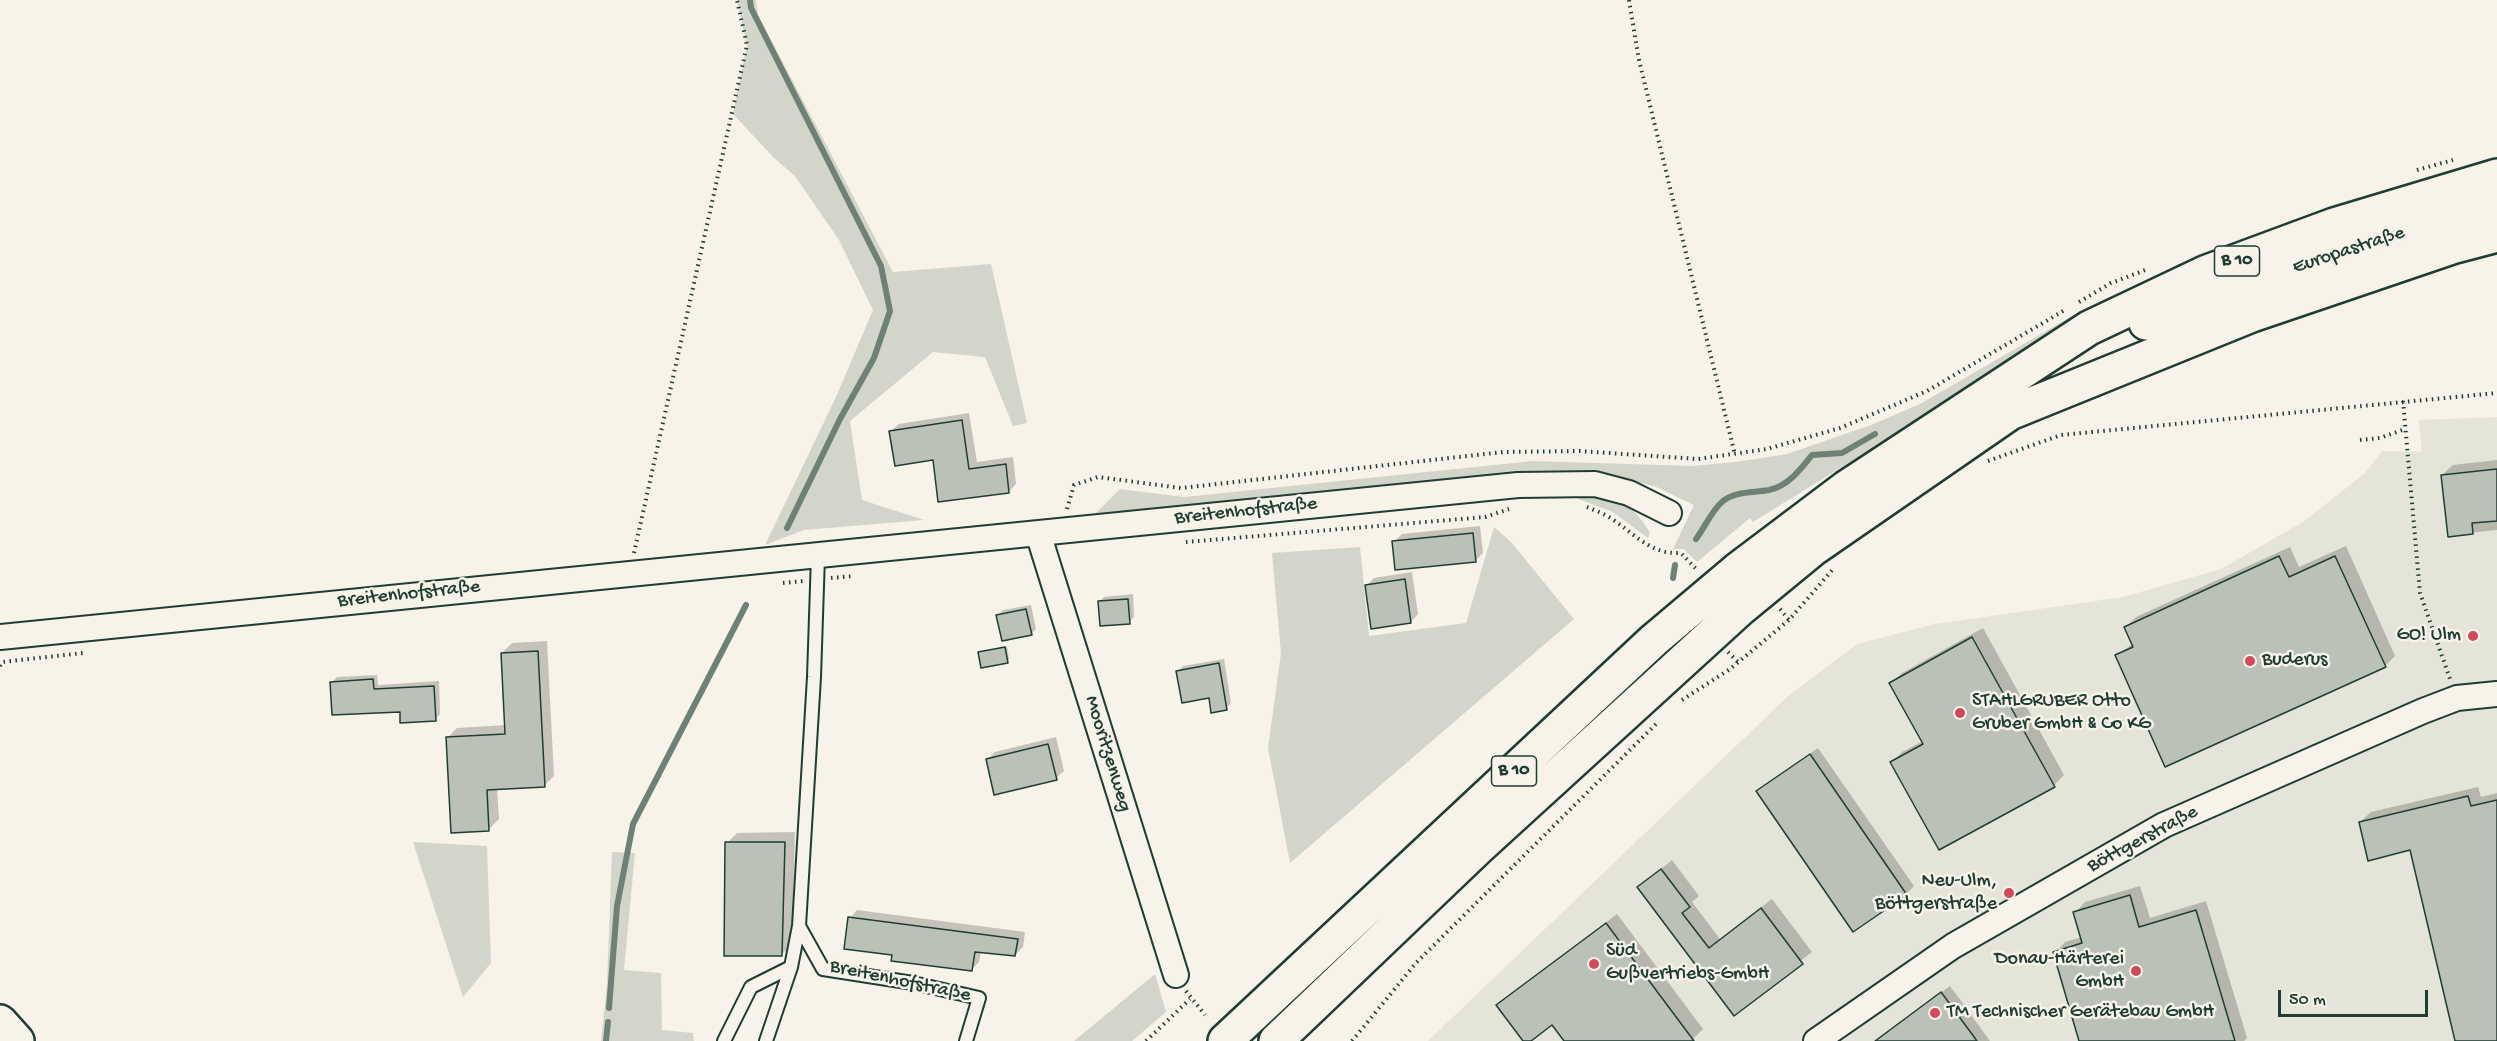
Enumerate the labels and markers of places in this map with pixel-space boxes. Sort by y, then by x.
place label: GO! Ulm [2396,624,2461,648]
marker: GO! Ulm [2466,629,2480,643]
place label: Buderus [2262,649,2327,673]
marker: Buderus [2243,654,2257,668]
place label: STAHLGRUBER Otto Gruber GmbH & Co KG [1972,690,2151,737]
marker: STAHLGRUBER Otto Gruber GmbH & Co KG [1953,706,1967,720]
place label: Neu-Ulm, Böttgerstraße [1875,870,1997,917]
marker: Neu-Ulm, Böttgerstraße [2002,886,2016,900]
place label: Süd Gußvertriebs-GmbH [1606,940,1769,987]
place label: Donau-Härterei GmbH [1994,948,2124,995]
marker: Süd Gußvertriebs-GmbH [1587,957,1601,971]
marker: Donau-Härterei GmbH [2129,964,2143,978]
place label: TM Technischer Gerätebau GmbH [1947,1001,2214,1025]
marker: TM Technischer Gerätebau GmbH [1928,1006,1942,1020]

